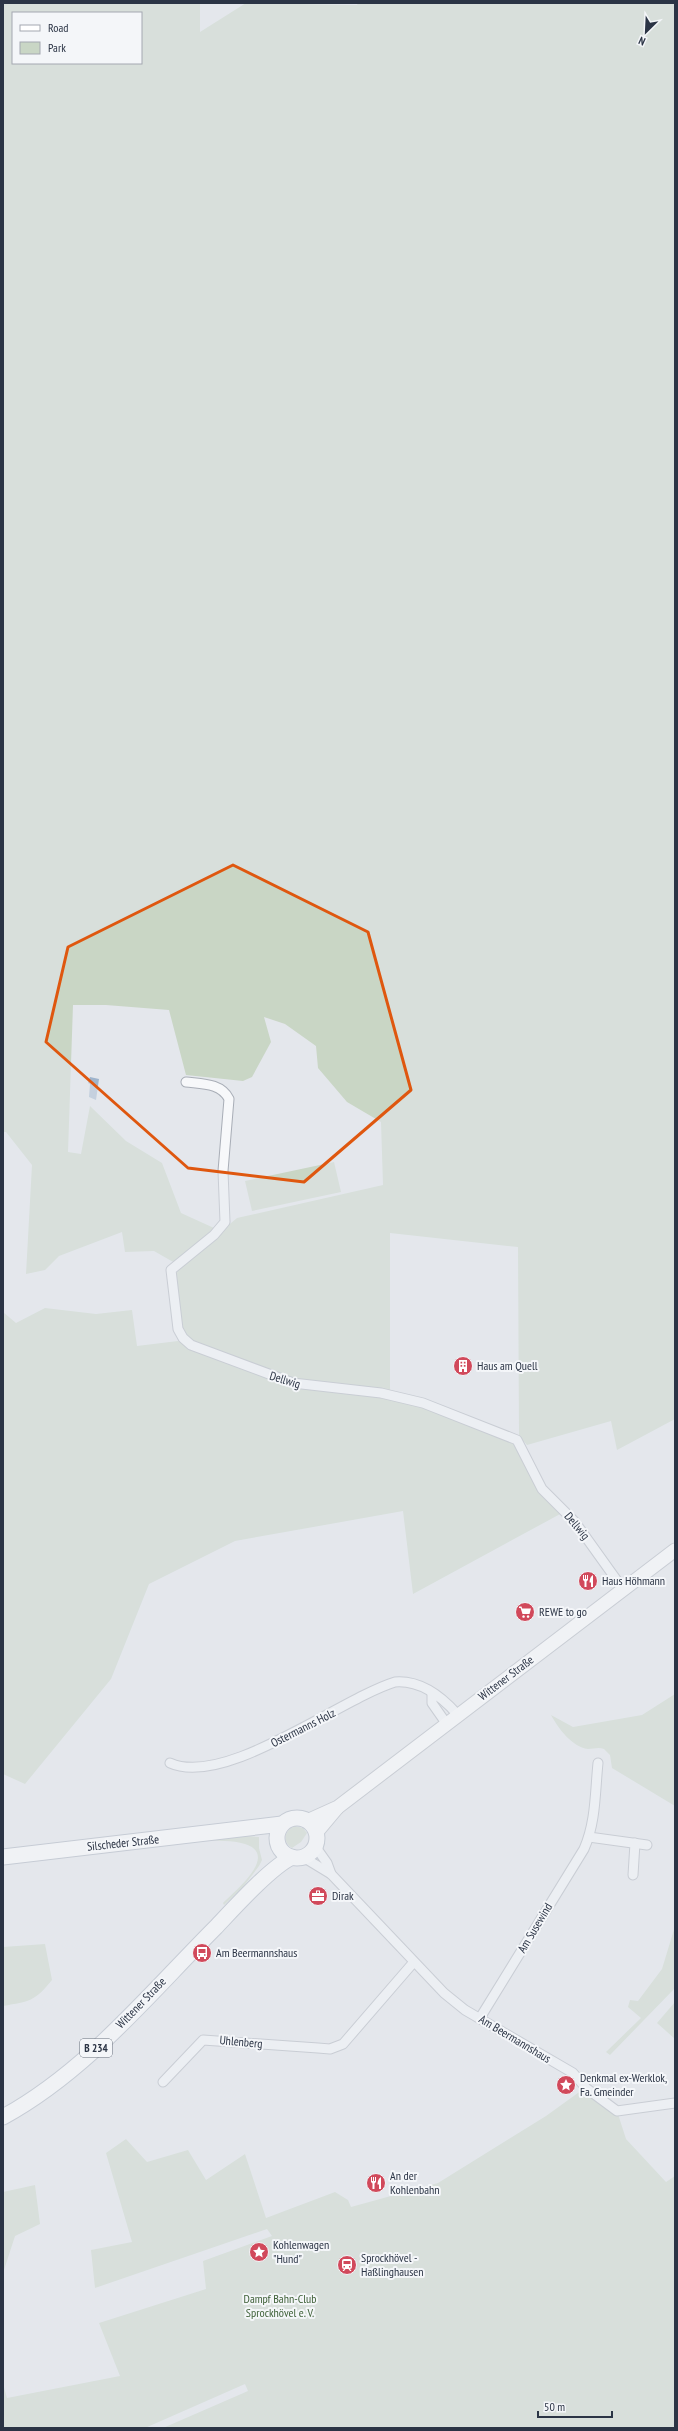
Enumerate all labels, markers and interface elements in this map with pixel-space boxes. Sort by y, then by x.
legend [12,12,142,64]
north arrow [626,12,666,52]
text: Road [48,20,68,35]
text: N [636,34,647,49]
text: Park [48,40,66,55]
building icon: Haus am Quell [452,1355,474,1377]
place label: Haus am Quell [477,1358,538,1373]
street label: Dellwig [268,1368,303,1391]
street label: Dellwig [561,1509,593,1543]
restaurant icon: Haus Höhmann [577,1570,599,1592]
place label: Haus Höhmann [602,1573,665,1588]
supermarket icon: REWE to go [514,1601,536,1623]
place label: REWE to go [539,1604,587,1619]
street label: Wittener Straße [475,1652,536,1703]
street label: Ostermanns Holz [268,1705,338,1750]
street label: Silscheder Straße [86,1831,160,1854]
office icon: Dirak [307,1885,329,1907]
place label: Dirak [332,1888,354,1903]
street label: Am Susewind [514,1900,555,1955]
bus stop icon: Am Beermannshaus [191,1942,213,1964]
place label: Am Beermannshaus [216,1945,297,1960]
street label: Wittener Straße [112,1974,169,2031]
street label: Am Beermannshaus [477,2011,554,2066]
street label: Uhlenberg [219,2032,263,2051]
road number: B 234 [80,2039,112,2057]
place label: Denkmal ex-Werklok, Fa. Gmeinder [580,2070,667,2099]
place icon: Denkmal ex-Werklok, Fa. Gmeinder [555,2074,577,2096]
place label: An der Kohlenbahn [390,2168,440,2197]
restaurant icon: An der Kohlenbahn [365,2172,387,2194]
place label: Kohlenwagen "Hund" [273,2237,329,2266]
place icon: Kohlenwagen "Hund" [248,2241,270,2263]
place label: Sprockhövel - Haßlinghausen [361,2250,424,2279]
station icon: Sprockhövel - Haßlinghausen [336,2254,358,2276]
park label: Dampf Bahn-Club Sprockhövel e. V. [244,2291,316,2320]
scale bar [538,2393,612,2419]
text: 50 m [544,2399,565,2414]

